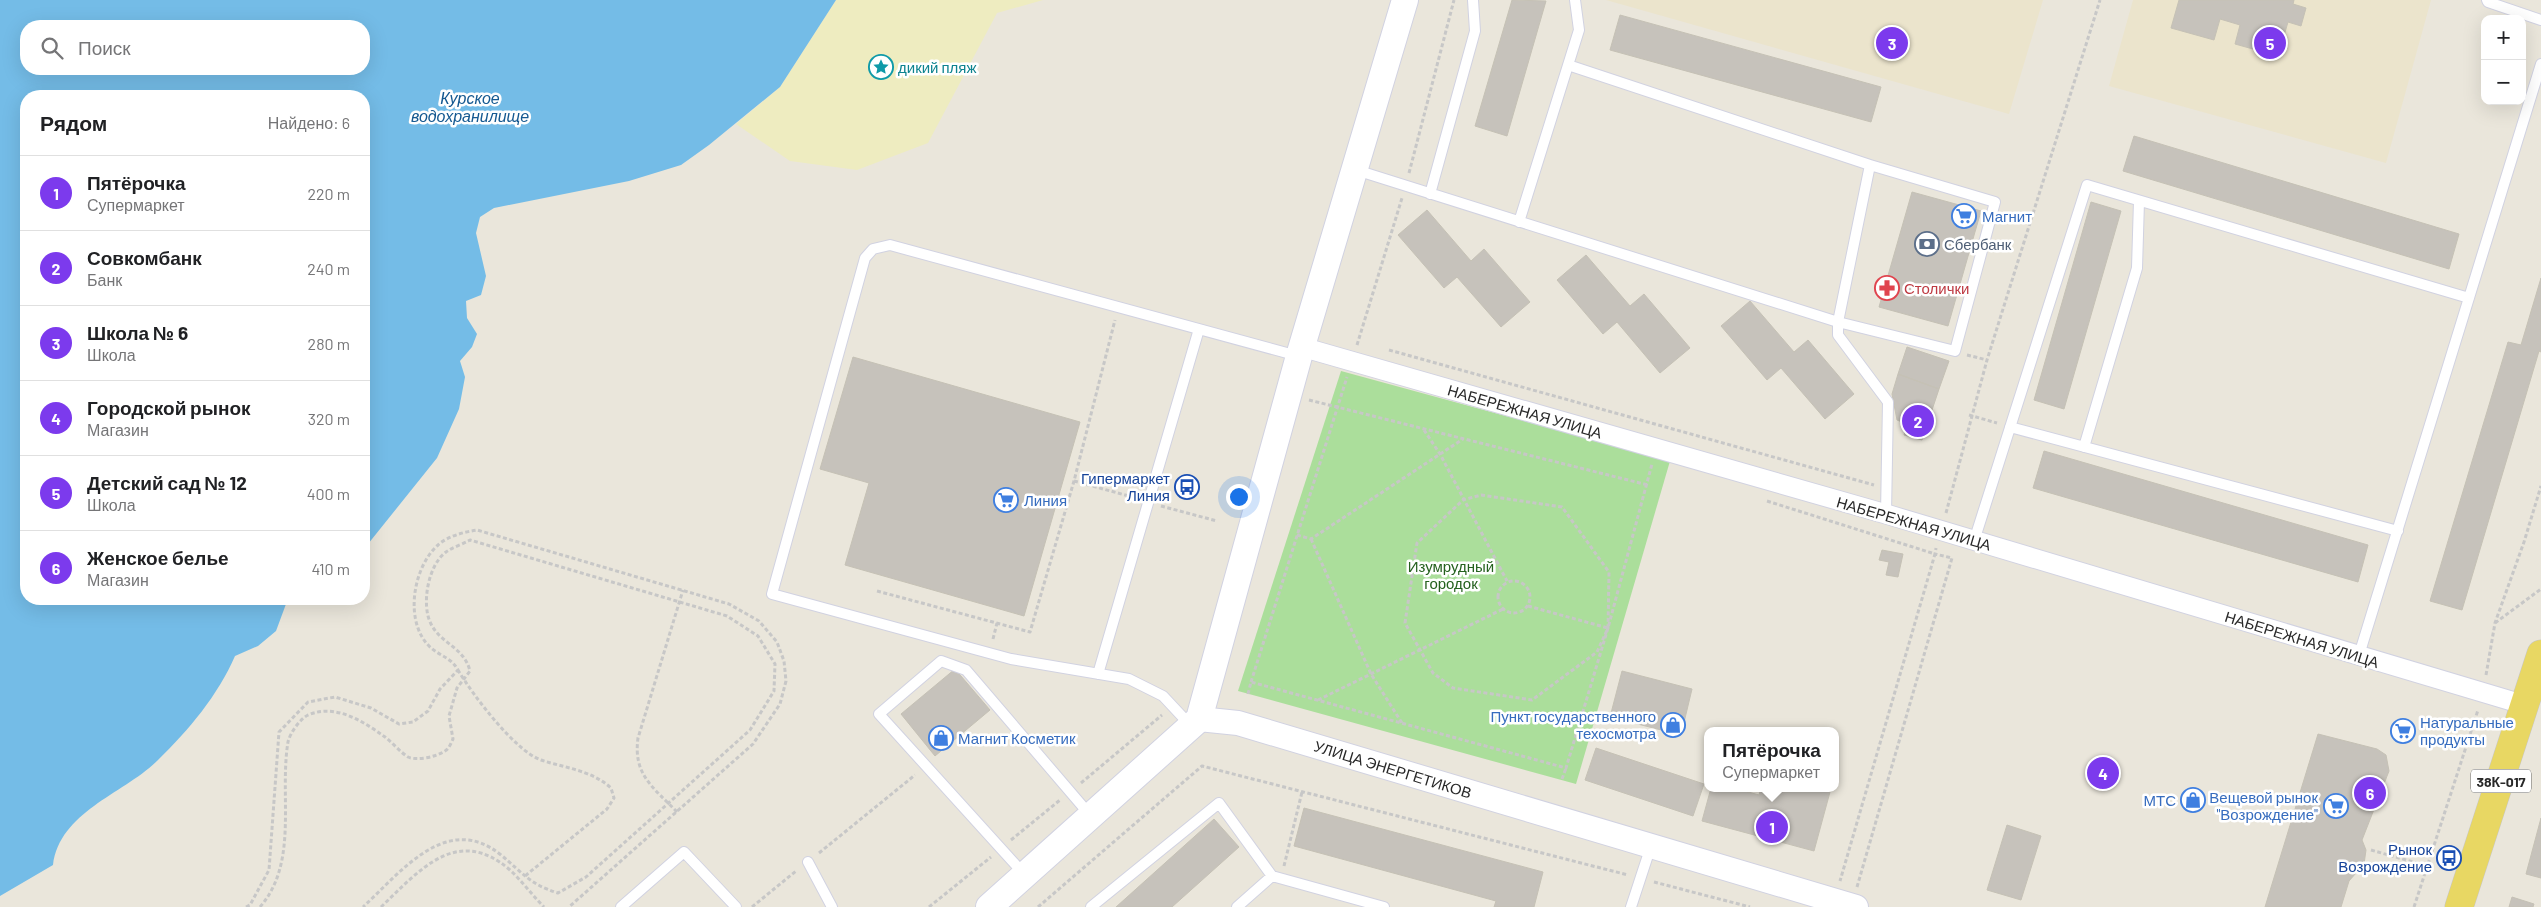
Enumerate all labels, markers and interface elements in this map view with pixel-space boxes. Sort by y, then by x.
map controls [2481,15,2526,105]
button: + [2481,15,2526,60]
search box [20,20,370,75]
pin: 3 [1876,24,1908,62]
pin: 5 [2254,24,2286,62]
icon: search [38,34,66,62]
text: Поиск [78,36,131,59]
place icon: дикий пляж [868,54,894,80]
place label: дикий пляж [898,58,976,76]
button: − [2481,60,2526,105]
water label: Курское водохранилище [411,88,529,125]
text: Рядом [40,110,107,135]
text: Найдено: 6 [268,113,350,132]
text: Пятёрочка [87,171,185,194]
text: 1 [53,184,59,203]
text: 220 m [307,184,350,203]
text: Супермаркет [87,195,185,214]
supermarket icon: Магнит [1951,203,1977,229]
place label: Магнит [1982,207,2032,225]
bank icon: Сбербанк [1914,231,1940,257]
place label: Сбербанк [1944,235,2012,253]
text: Совкомбанк [87,246,202,269]
text: 2 [52,259,60,278]
text: 240 m [307,259,350,278]
text: Банк [87,270,122,289]
pharmacy icon: Столички [1874,275,1900,301]
place label: Столички [1904,279,1969,297]
text: Школа № 6 [87,321,188,344]
text: 3 [52,334,60,353]
text: 280 m [308,334,350,353]
text: Школа [87,345,136,364]
street label: НАБЕРЕЖНАЯ УЛИЦА [1446,380,1604,442]
text: Городской рынок [87,396,251,419]
pin: 2 [1902,402,1934,440]
text: 4 [51,409,61,428]
text: 320 m [308,409,350,428]
text: Магазин [87,420,149,439]
place label: Гипермаркет Линия [1081,469,1170,504]
text: Детский сад № 12 [87,471,247,494]
bus stop icon: Гипермаркет Линия [1174,474,1200,500]
text: 5 [52,484,60,503]
text: 400 m [307,484,350,503]
your location [1226,484,1252,510]
supermarket icon: Линия [993,487,1019,513]
place label: Линия [1024,491,1067,509]
street label: НАБЕРЕЖНАЯ УЛИЦА [1835,492,1993,554]
text: Школа [87,495,136,514]
text: Женское белье [87,546,229,569]
park label: Изумрудный городок [1408,557,1494,592]
text: 6 [52,559,60,578]
text: 410 m [312,559,350,578]
text: Магазин [87,570,149,589]
street label: НАБЕРЕЖНАЯ УЛИЦА [2223,607,2381,671]
place label: Пункт государственного техосмотра [1491,707,1657,742]
shop icon: Пункт государственного техосмотра [1660,712,1686,738]
place label: Натуральные продукты [2420,713,2514,748]
supermarket icon: Натуральные продукты [2390,718,2416,744]
shop icon: Магнит Косметик [928,725,954,751]
popup [1704,727,1839,792]
place label: Магнит Косметик [958,729,1076,747]
street label: УЛИЦА ЭНЕРГЕТИКОВ [1312,736,1474,802]
text: Пятёрочка [1722,738,1821,761]
pin: 4 [2087,754,2119,792]
text: Супермаркет [1722,762,1820,781]
road number: 38К-017 [2471,769,2531,792]
pin: 6 [2354,774,2386,812]
shop icon: МТС [2180,787,2206,813]
place label: Вещевой рынок "Возрождение" [2209,788,2318,823]
place label: МТС [2144,791,2176,809]
supermarket icon: Вещевой рынок "Возрождение" [2323,793,2349,819]
pin: 1 [1756,808,1788,846]
place label: Рынок Возрождение [2338,840,2432,875]
bus stop icon: Рынок Возрождение [2436,845,2462,871]

